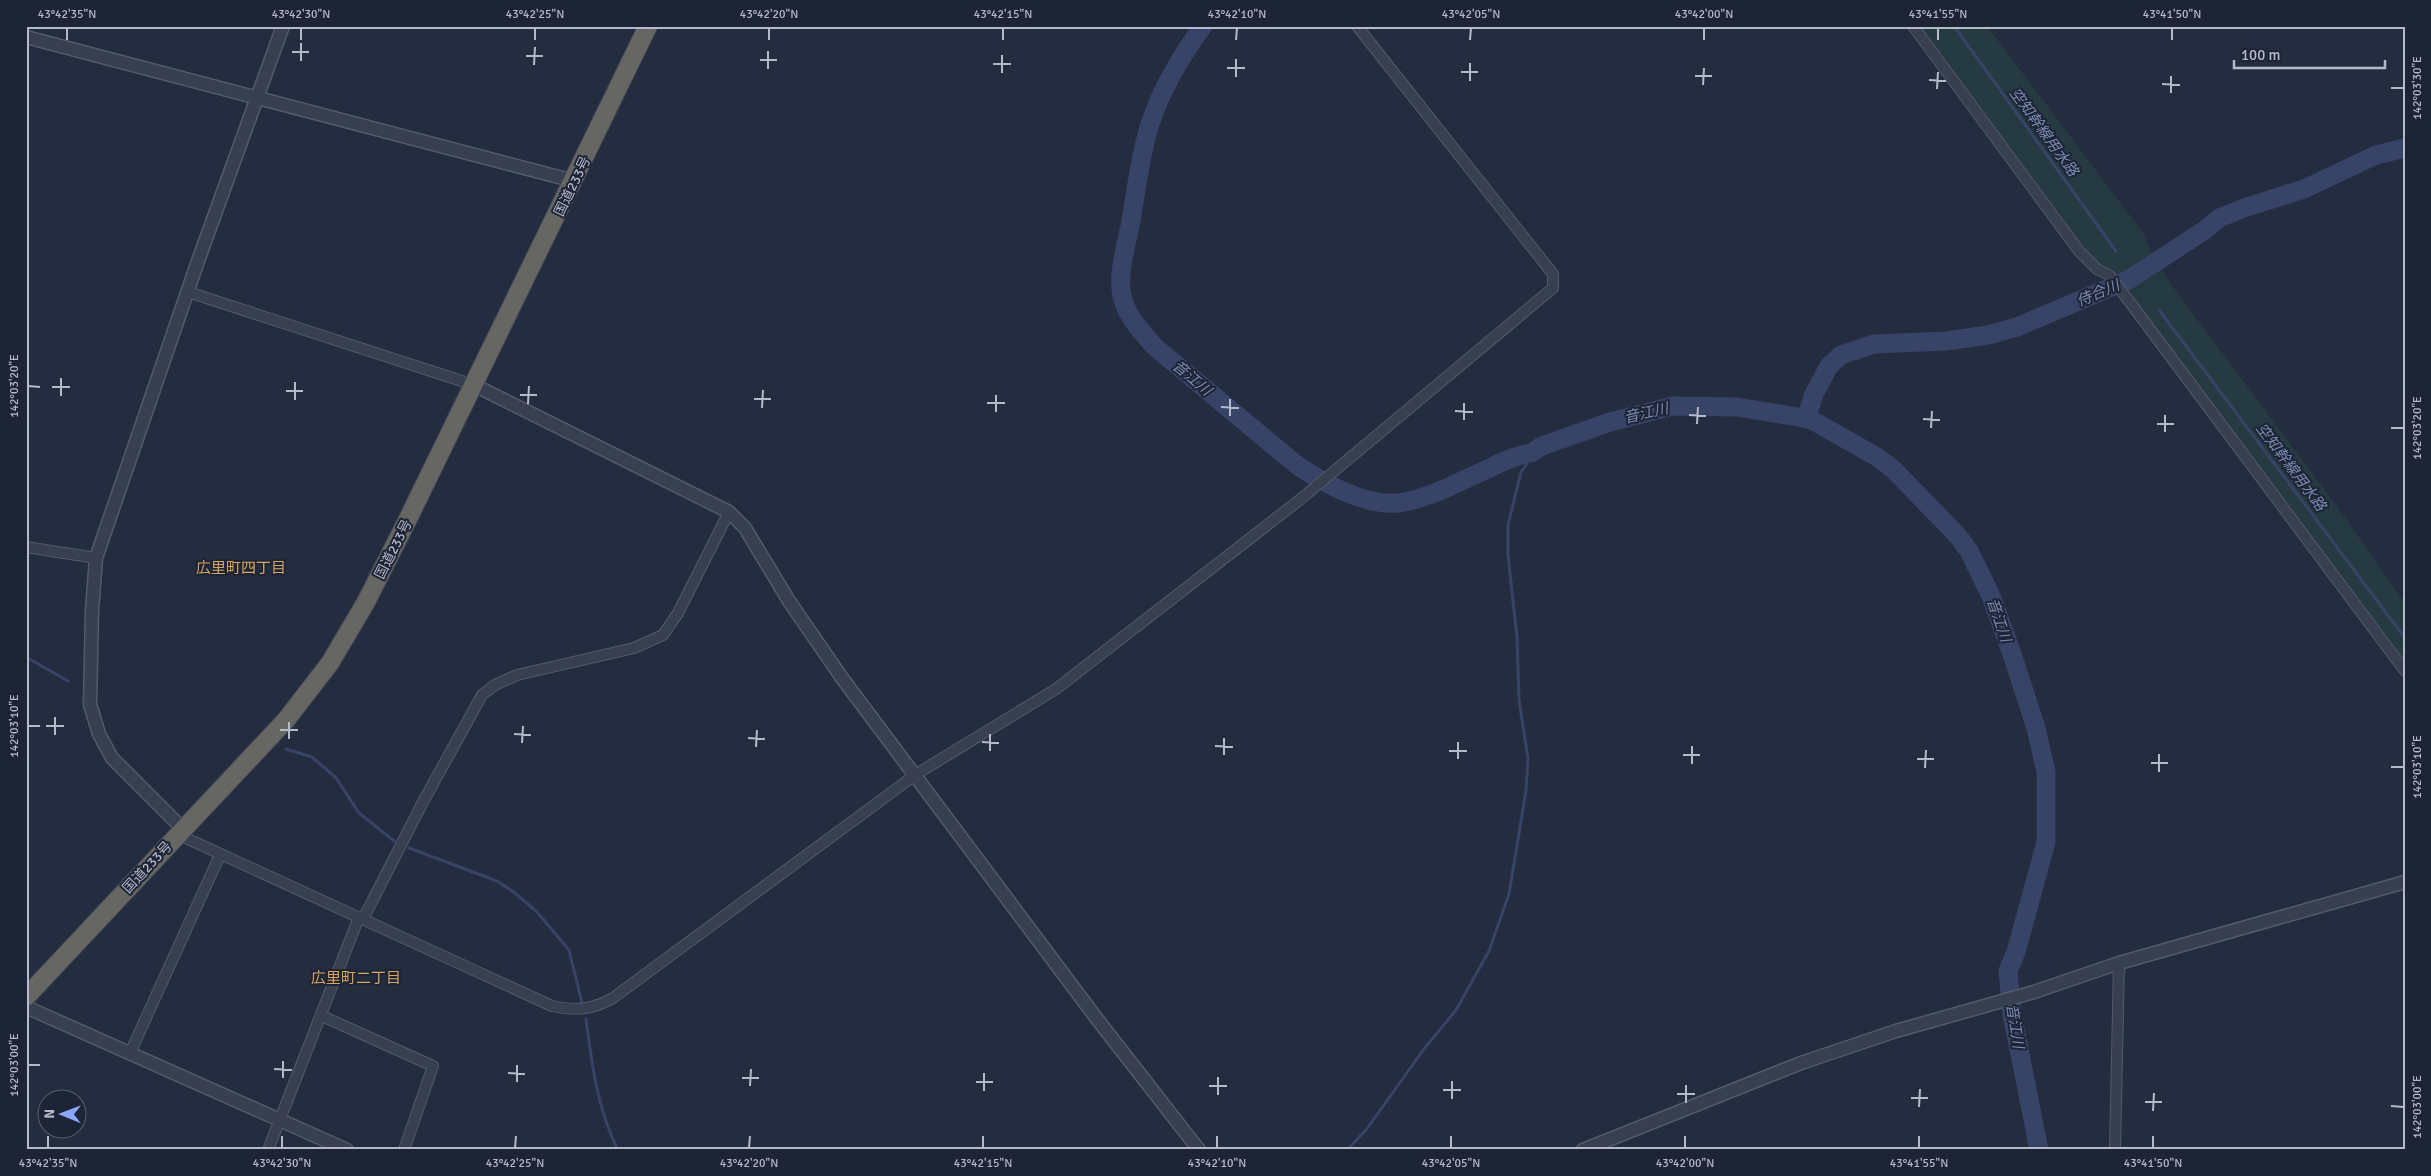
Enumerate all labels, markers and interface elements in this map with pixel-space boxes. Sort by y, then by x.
text: 43°42'35"N [38,7,96,22]
text: 43°42'30"N [272,7,330,22]
text: 43°42'25"N [506,7,564,22]
text: 43°42'20"N [740,7,798,22]
text: 43°42'15"N [974,7,1032,22]
text: 43°42'10"N [1208,7,1266,22]
text: 43°42'05"N [1442,7,1500,22]
text: 43°42'00"N [1675,7,1733,22]
text: 43°41'55"N [1909,7,1967,22]
text: 43°41'50"N [2143,7,2201,22]
scale bar [2234,38,2385,70]
text: 100 m [2241,46,2281,64]
text: 142°03'30"E [2410,56,2425,120]
water label: 空知幹線用水路 [2006,84,2083,181]
street label: 国道233号 [551,153,594,219]
water label: 侍合川 [2074,275,2124,310]
text: 142°03'20"E [7,354,22,418]
water label: 音江川 [1169,357,1217,401]
text: 142°03'20"E [2410,396,2425,460]
water label: 音江川 [1622,399,1672,427]
water label: 空知幹線用水路 [2252,420,2331,516]
street label: 国道233号 [371,517,416,582]
district label: 広里町四丁目 [196,559,286,577]
water label: 音江川 [1983,596,2015,646]
text: 142°03'10"E [7,694,22,758]
text: 142°03'10"E [2410,735,2425,799]
street label: 国道233号 [119,838,176,897]
district label: 広里町二丁目 [311,969,401,987]
water label: 音江川 [2003,1002,2028,1052]
text: 142°03'00"E [7,1033,22,1097]
text: 142°03'00"E [2410,1075,2425,1139]
north arrow [38,1088,88,1138]
text: N [41,1109,58,1119]
text: 43°42'35"N [19,1156,77,1171]
text: 43°42'30"N [253,1156,311,1171]
text: 43°42'25"N [486,1156,544,1171]
text: 43°42'20"N [720,1156,778,1171]
text: 43°42'15"N [954,1156,1012,1171]
text: 43°42'10"N [1188,1156,1246,1171]
text: 43°42'05"N [1422,1156,1480,1171]
text: 43°42'00"N [1656,1156,1714,1171]
text: 43°41'55"N [1890,1156,1948,1171]
text: 43°41'50"N [2124,1156,2182,1171]

